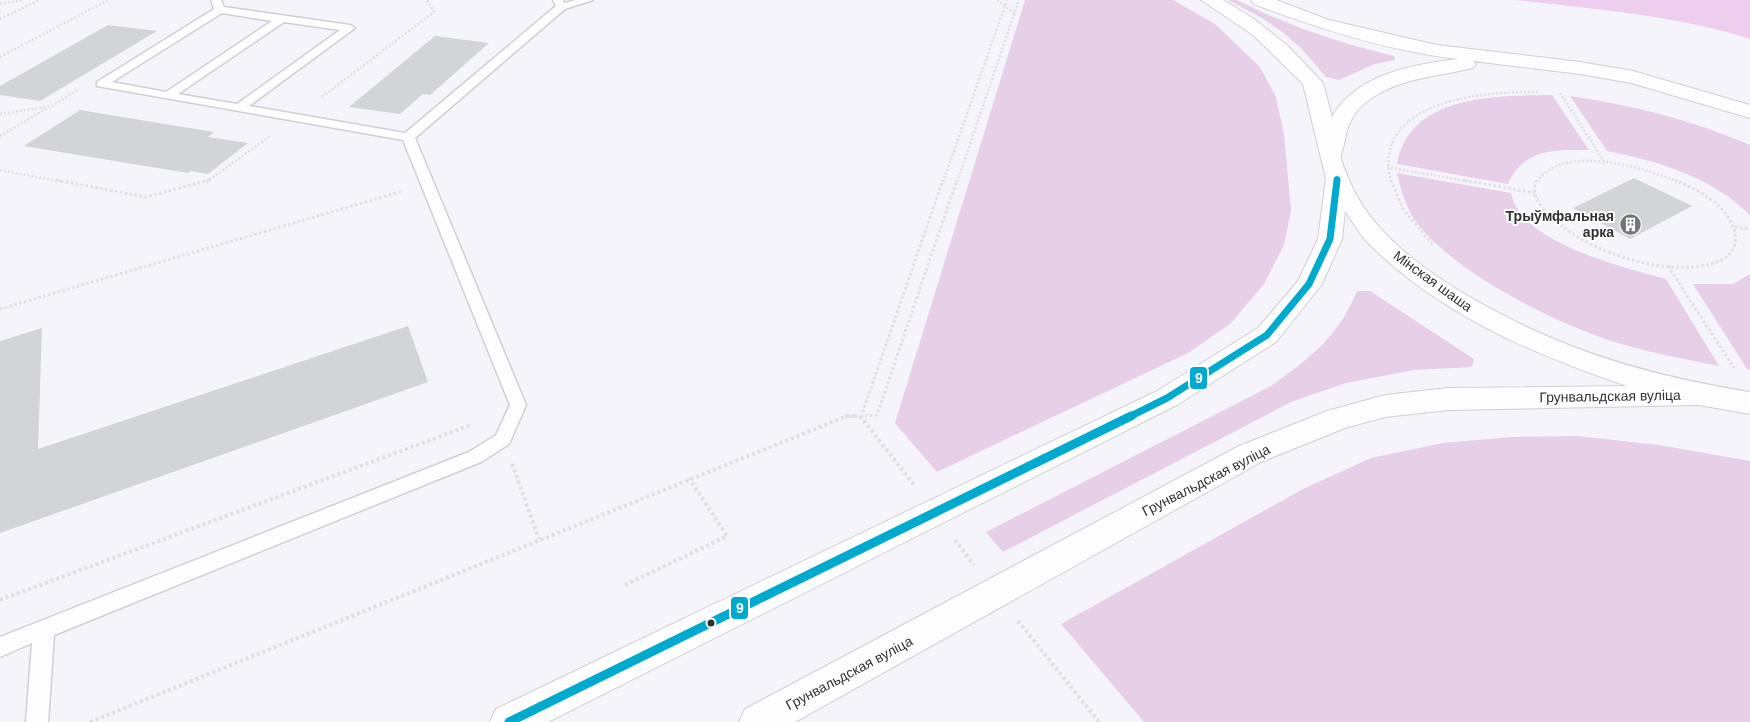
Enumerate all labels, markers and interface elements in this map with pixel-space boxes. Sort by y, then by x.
place label: Трыўмфальная арка [1506,208,1614,240]
building icon: Трыўмфальная арка [1618,212,1642,236]
street label: Мінская шаша [1391,247,1476,315]
line badge: 9 [1189,366,1208,390]
text: 9 [1195,370,1203,386]
street label: Грунвальдская вуліца [1539,387,1681,405]
street label: Грунвальдская вуліца [1139,441,1273,519]
line badge: 9 [730,596,749,620]
text: 9 [736,600,744,616]
unlabelled marker [706,618,716,628]
street label: Грунвальдская вуліца [783,633,915,713]

